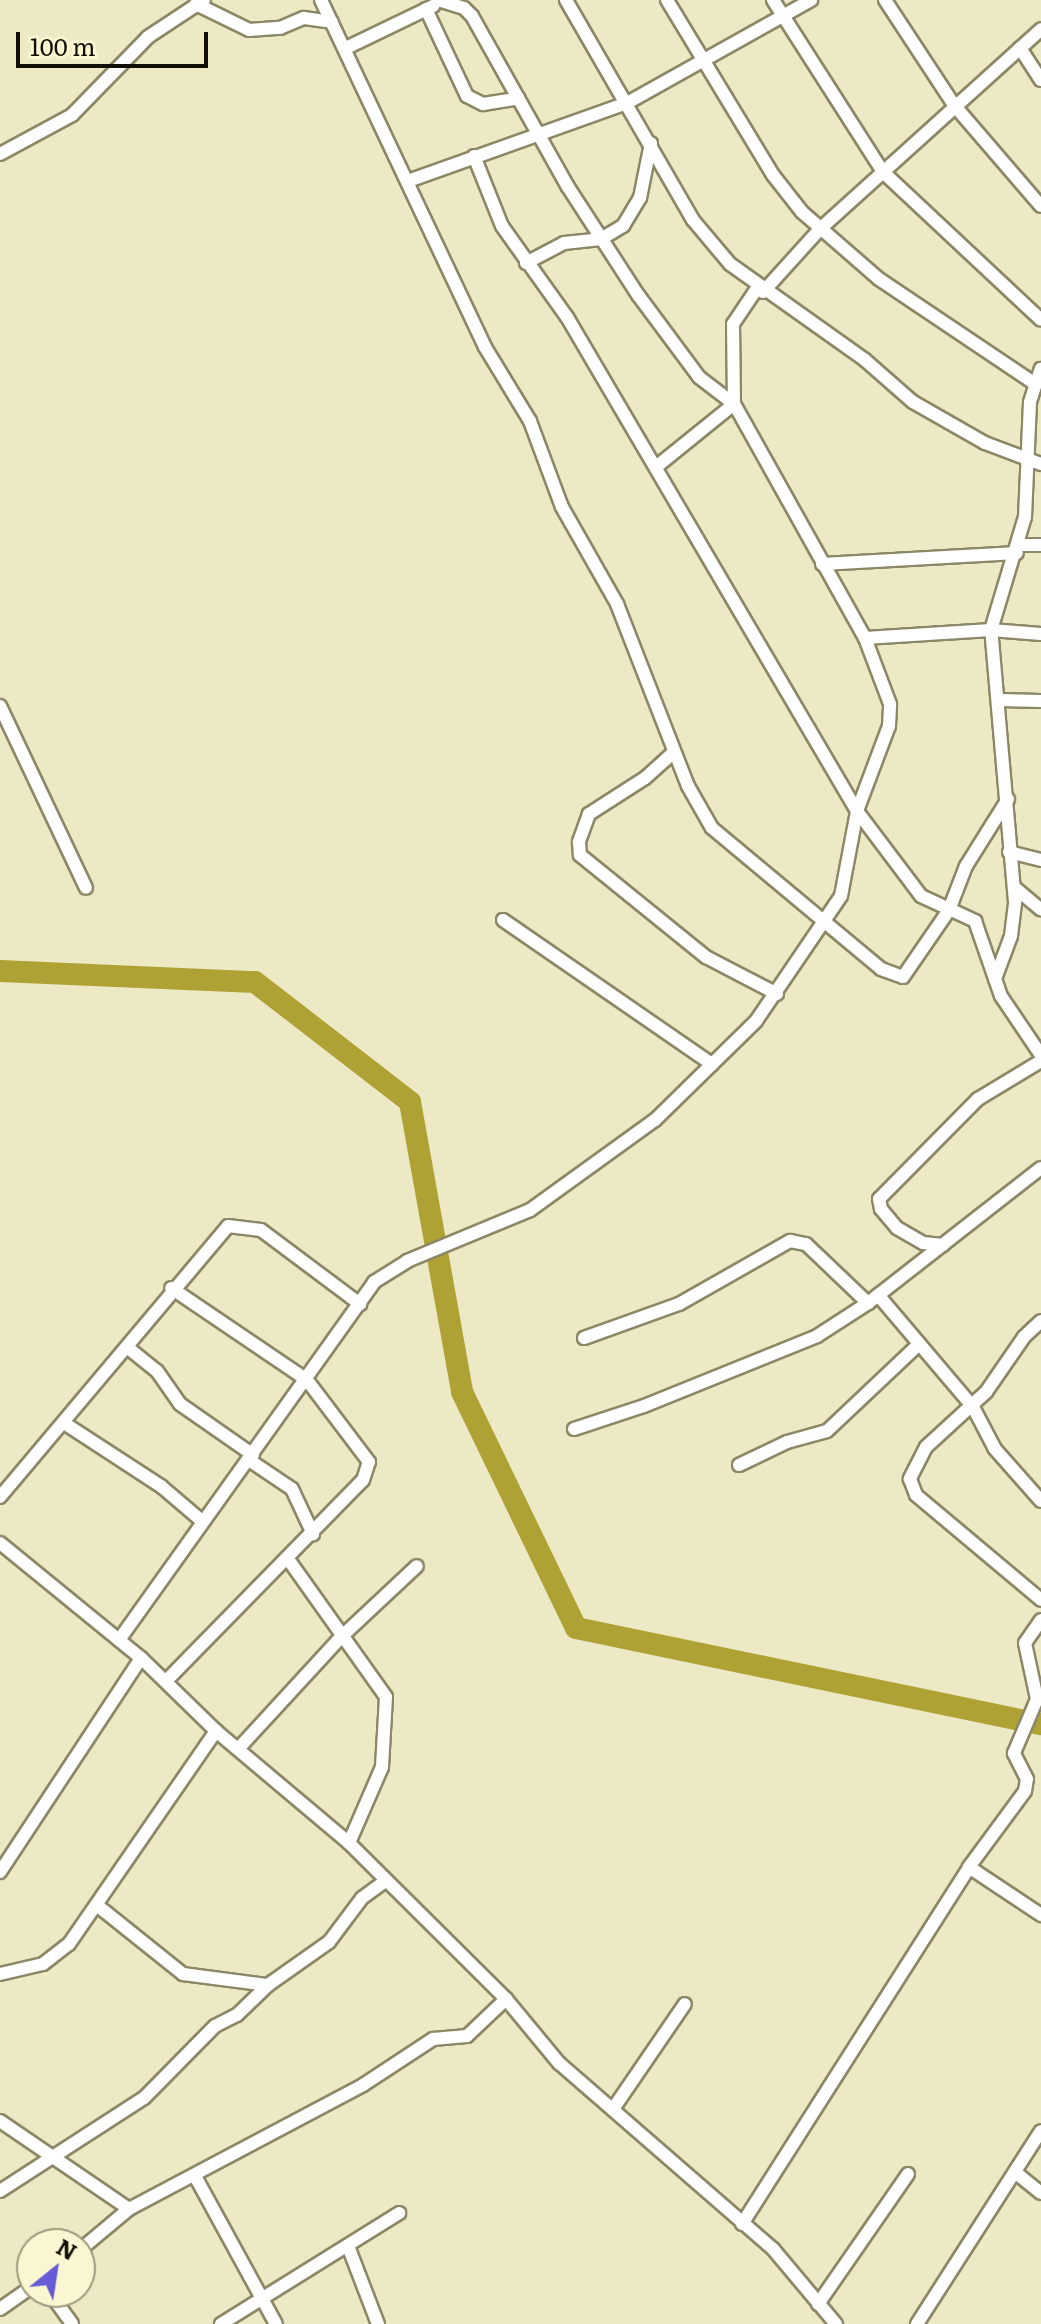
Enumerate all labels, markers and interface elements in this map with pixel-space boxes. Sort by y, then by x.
scale bar [20,16,212,66]
text: 100 m [30,28,96,63]
north arrow [16,2228,96,2308]
text: N [51,2230,83,2267]

